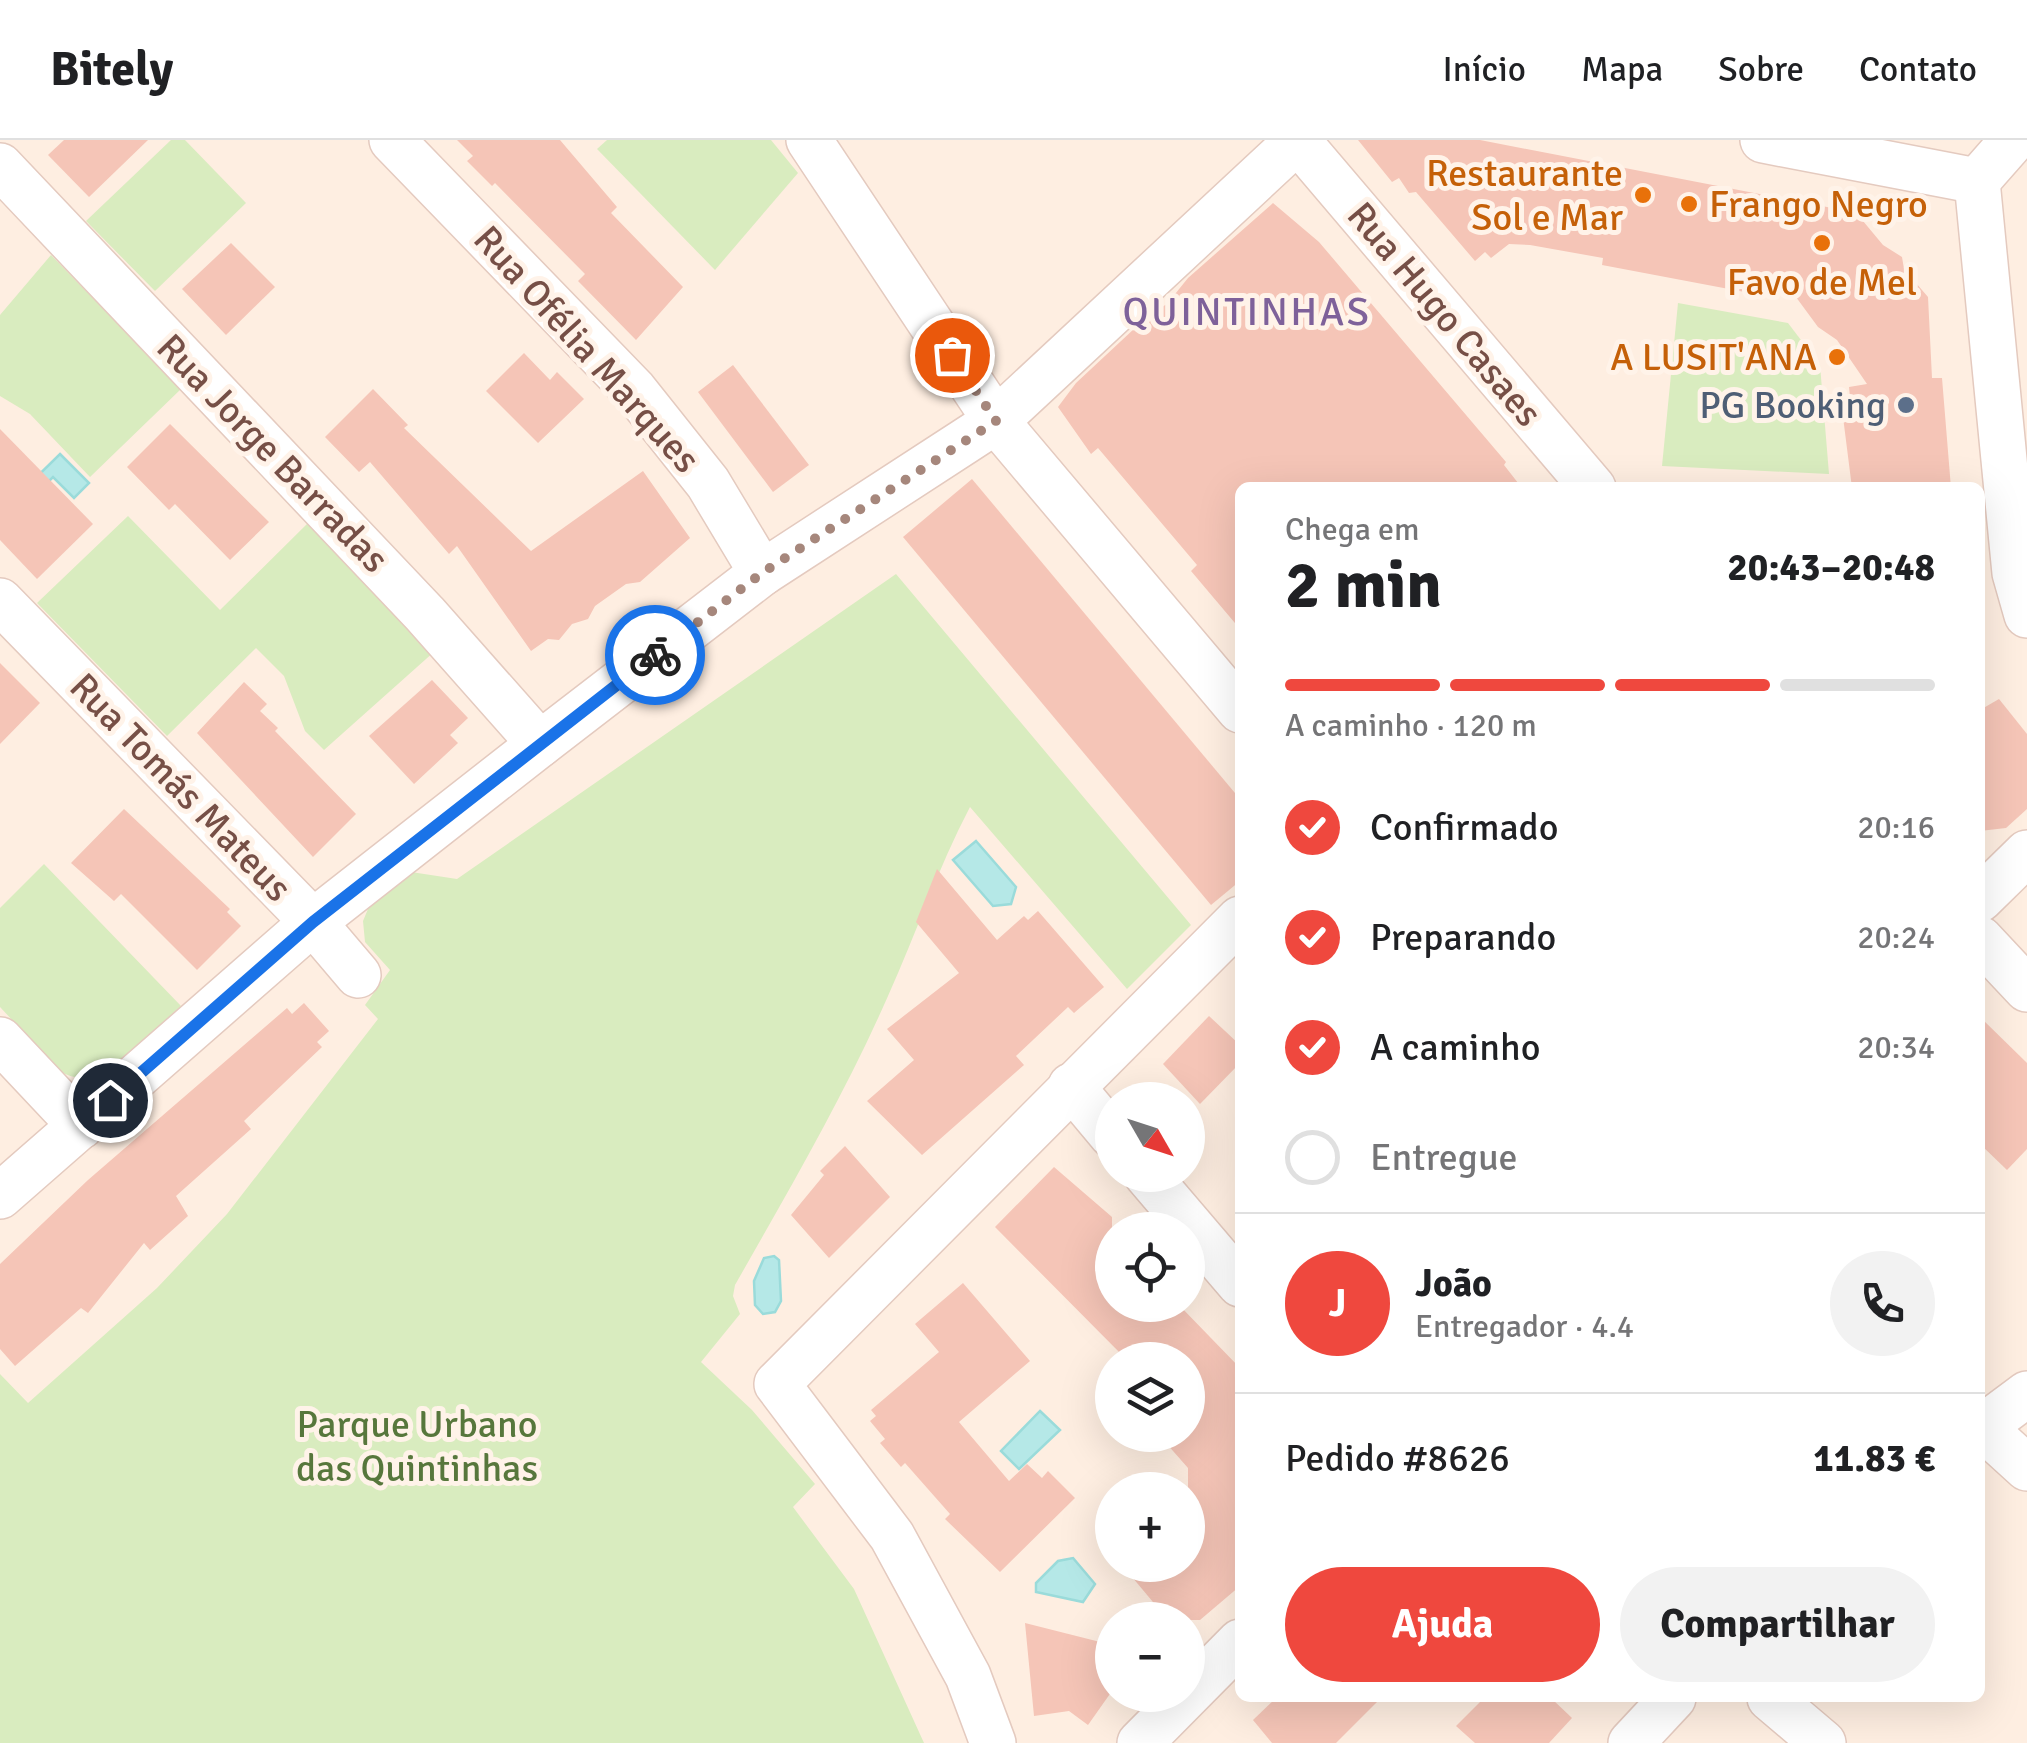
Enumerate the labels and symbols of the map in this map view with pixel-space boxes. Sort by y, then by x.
place label: Restaurante Sol e Mar [1426,150,1623,241]
place label: Frango Negro [1709,181,1928,228]
marker: Restaurante Sol e Mar [1632,184,1654,206]
street label: Rua Hugo Casaes [1337,193,1552,436]
marker: Frango Negro [1678,193,1700,215]
street label: Rua Ofélia Marques [463,216,710,482]
marker: Favo de Mel [1811,232,1833,254]
place label: Favo de Mel [1727,259,1917,306]
district label: QUINTINHAS [1123,287,1372,337]
pin [910,313,995,398]
street label: Rua Jorge Barradas [147,324,398,582]
place label: A LUSIT'ANA [1610,334,1817,381]
marker: A LUSIT'ANA [1826,346,1848,368]
place label: PG Booking [1699,382,1886,429]
marker: PG Booking [1895,394,1917,416]
courier [605,605,705,705]
street label: Rua Tomás Mateus [60,663,301,911]
pin [68,1058,153,1143]
north arrow [1095,1082,1205,1192]
park label: Parque Urbano das Quintinhas [296,1401,538,1492]

